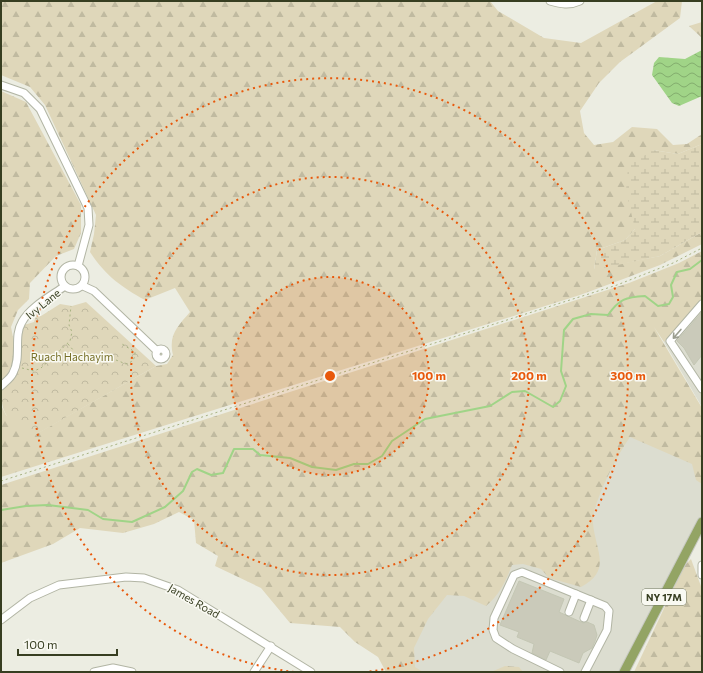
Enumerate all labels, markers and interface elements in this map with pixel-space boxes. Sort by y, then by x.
street label: Ivy Lane [23,286,63,321]
one-way arrow [672,328,681,339]
park label: Ruach Hachayim [31,350,113,363]
text: 100 m [412,368,446,382]
text: 200 m [511,368,547,382]
text: 300 m [610,368,646,382]
centre of rings [323,369,337,383]
street label: James Road [166,581,222,621]
road number: NY 17M [642,589,686,605]
scale bar [18,631,117,657]
text: 100 m [24,637,58,651]

